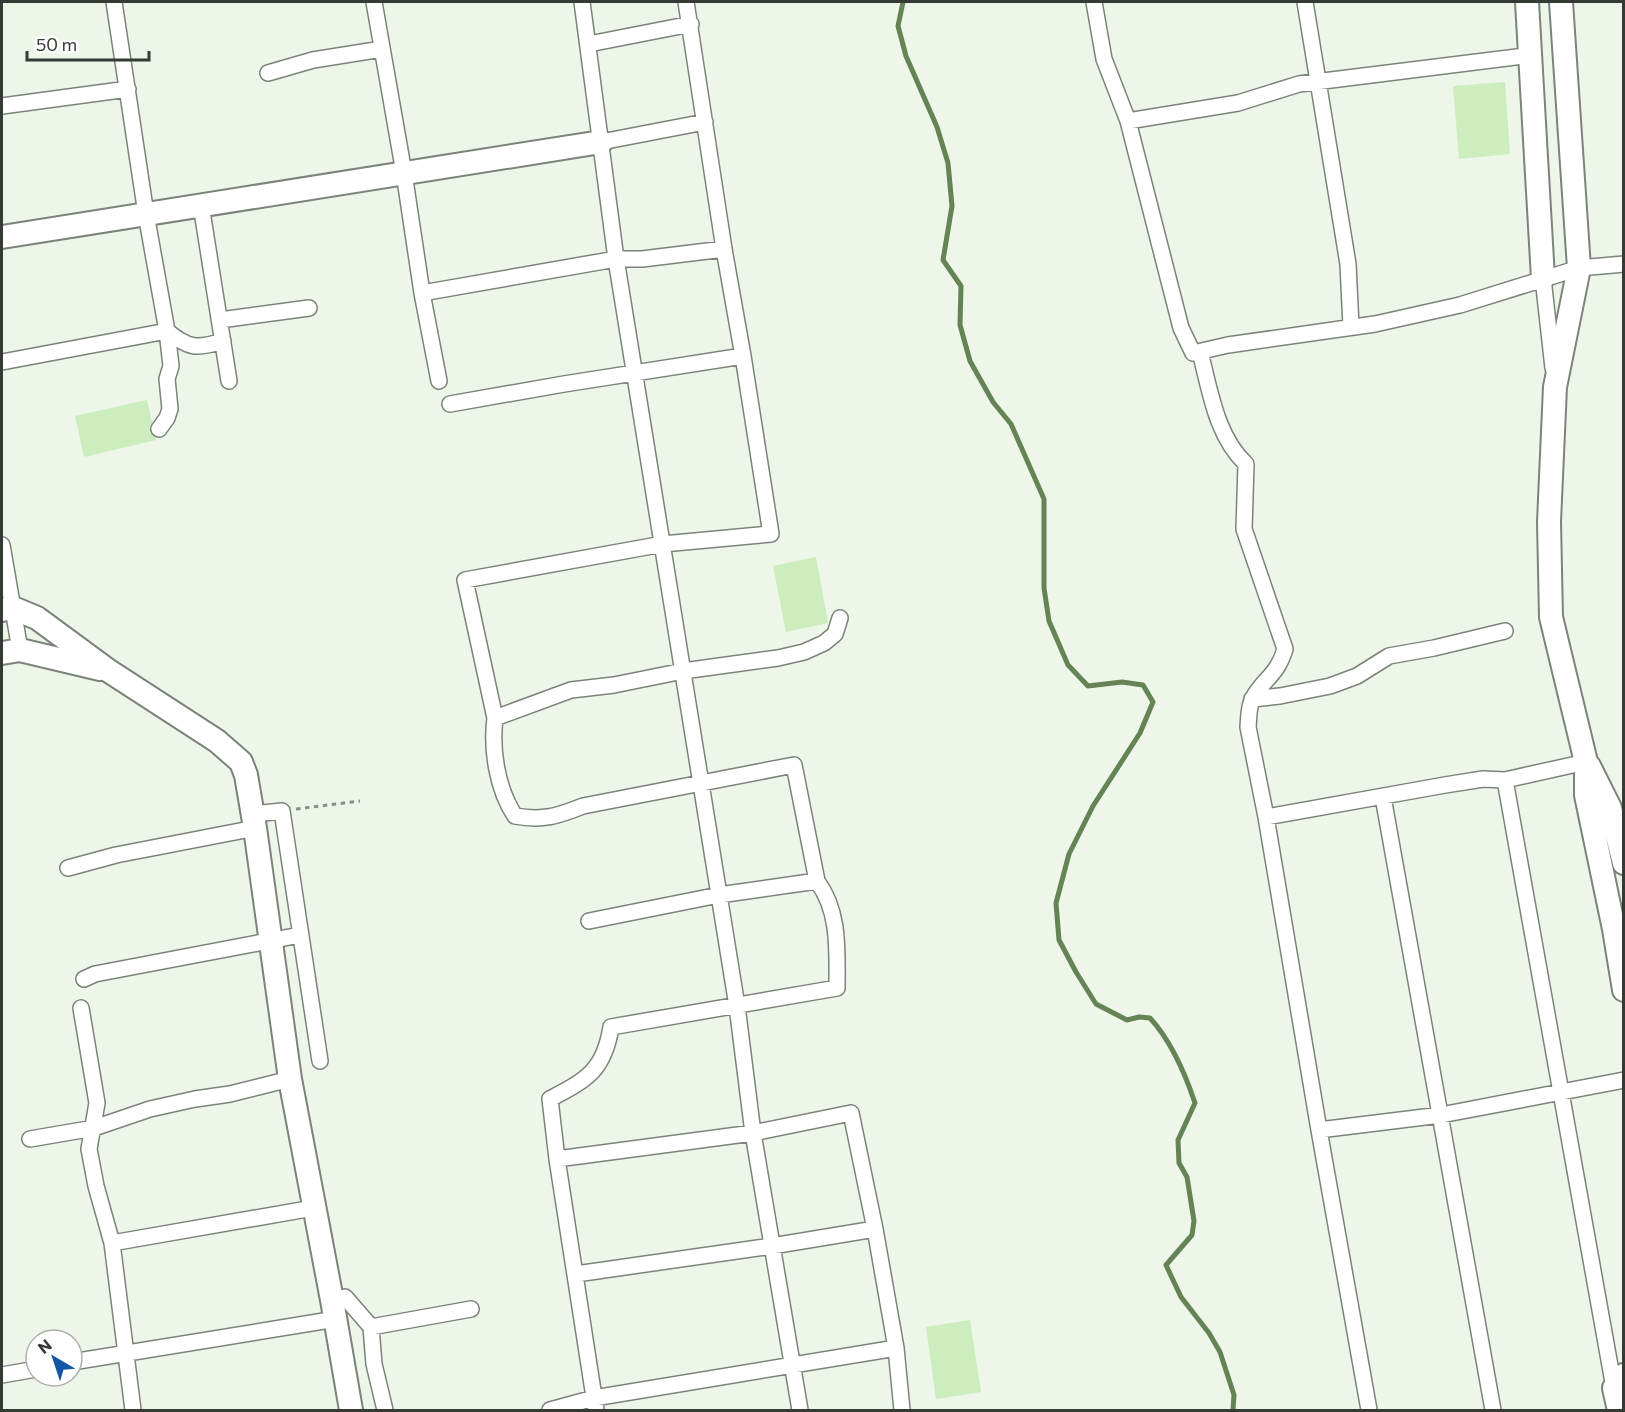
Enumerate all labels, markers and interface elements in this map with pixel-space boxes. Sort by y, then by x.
scale bar [27,24,148,62]
text: 50 m [36,33,77,55]
north arrow [24,1328,84,1388]
text: N [34,1335,55,1357]

